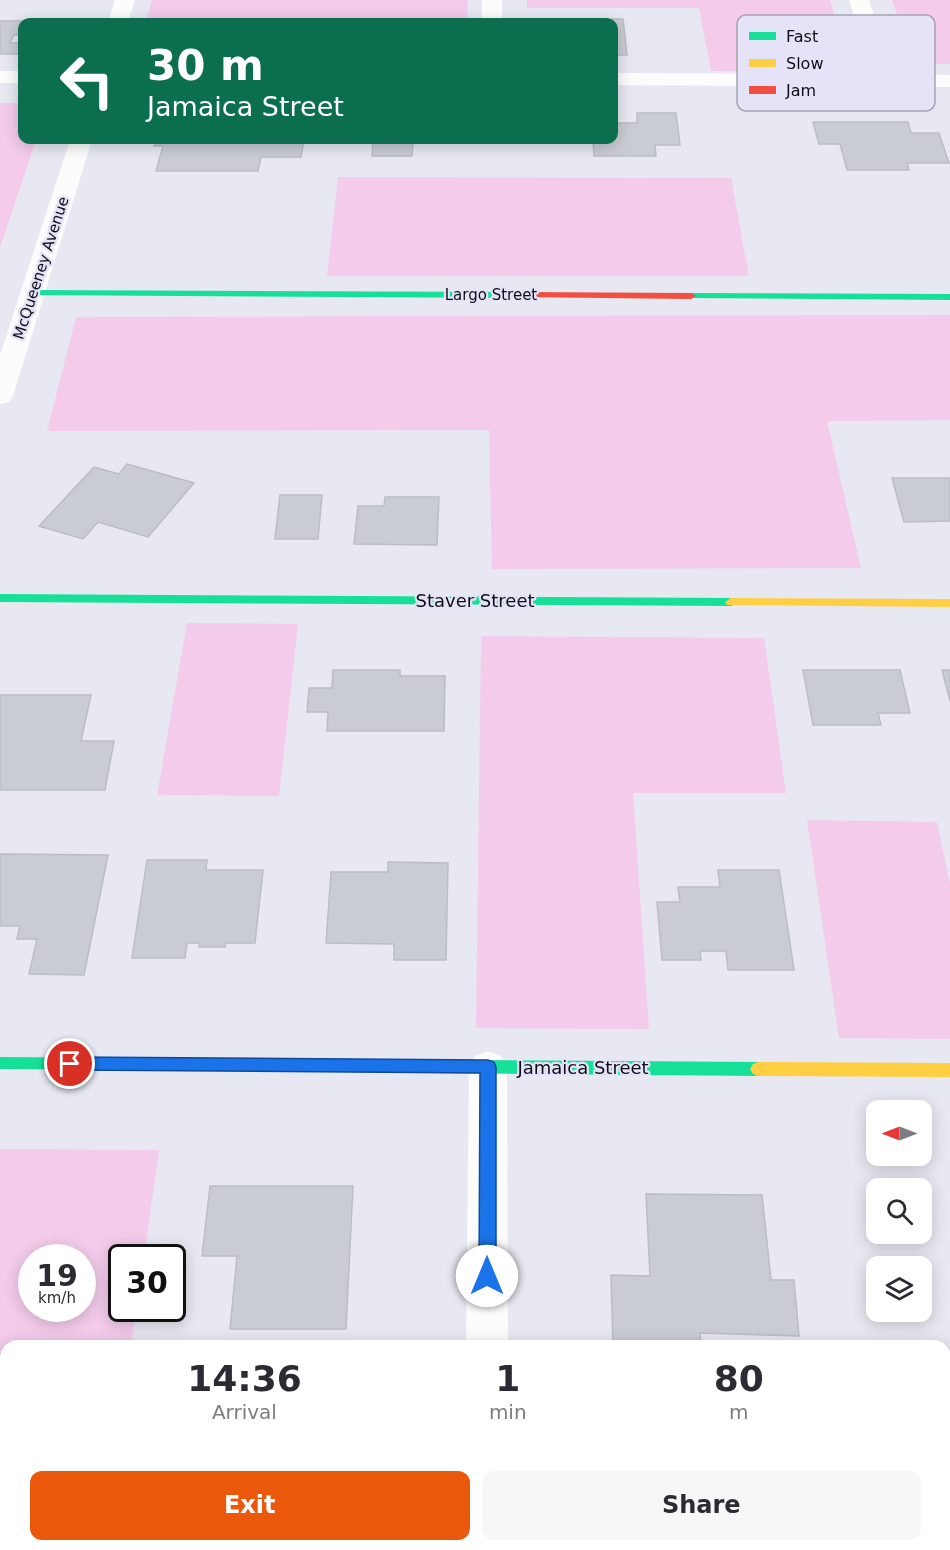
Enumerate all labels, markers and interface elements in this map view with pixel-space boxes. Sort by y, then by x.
legend [737,15,935,111]
text: Fast [786,27,818,46]
text: 30 m [147,41,264,90]
icon: left [48,42,126,120]
text: Slow [786,54,823,73]
text: Jam [785,81,816,100]
text: Jamaica Street [147,91,344,122]
street label: McQueeney Avenue [9,194,73,342]
street label: Largo Street [445,286,537,304]
street label: Staver Street [415,590,535,611]
pin [44,1038,95,1089]
icon: arrive [53,1047,86,1080]
street label: Jamaica Street [516,1057,649,1078]
north arrow [866,1100,932,1166]
map controls [866,1100,932,1322]
button: search [866,1178,932,1244]
speed limit sign: 30 [108,1244,186,1322]
position arrow [455,1244,519,1308]
button: layers [866,1256,932,1322]
text: 19 [36,1258,78,1293]
text: km/h [38,1289,76,1307]
text: 14:36 [187,1358,302,1399]
text: 1 [495,1358,520,1399]
text: 80 [714,1358,764,1399]
text: Arrival [212,1400,277,1424]
text: min [489,1400,527,1424]
text: m [729,1400,749,1424]
button: Exit [30,1471,470,1540]
button: Share [482,1471,921,1540]

